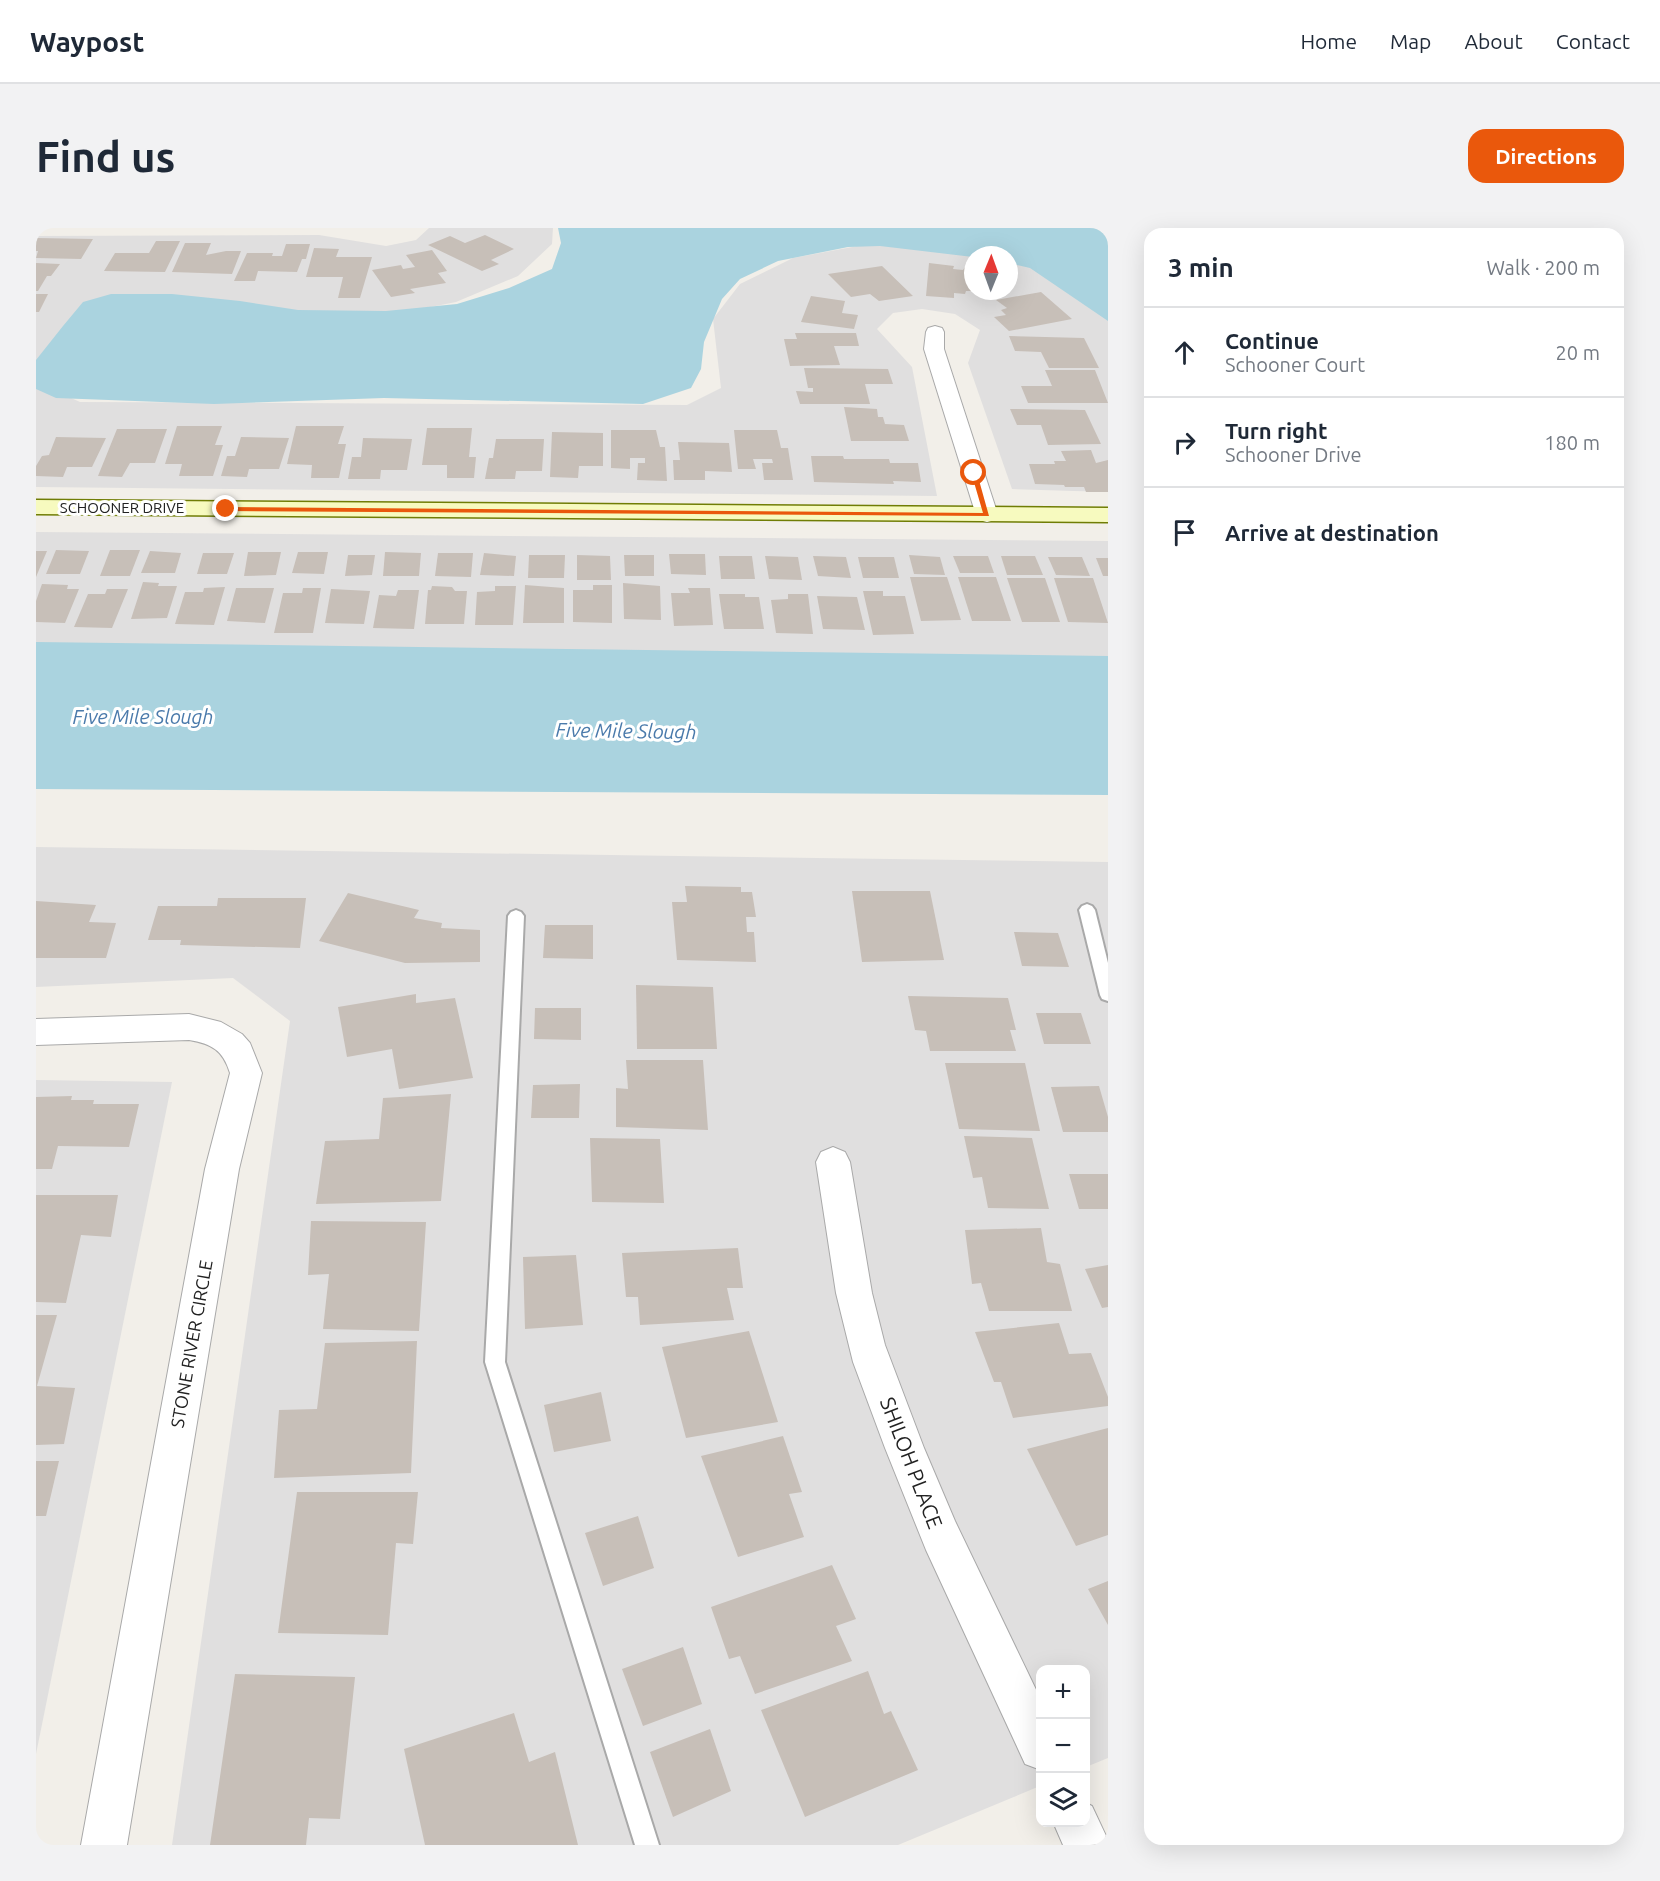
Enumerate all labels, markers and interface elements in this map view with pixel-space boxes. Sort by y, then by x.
text: Waypost [30,26,144,57]
text: Home [1300,29,1357,53]
text: Map [1390,29,1431,53]
text: About [1464,29,1523,53]
text: Contact [1556,29,1630,53]
button: Directions [1468,129,1624,183]
text: Find us [36,133,175,180]
north arrow [964,246,1018,300]
text: 3 min [1168,253,1234,282]
text: Walk · 200 m [1487,256,1600,279]
text: Continue [1225,328,1319,353]
icon: ahead [1168,336,1201,369]
text: 20 m [1556,341,1600,364]
text: Schooner Court [1225,353,1365,376]
text: Turn right [1225,418,1327,443]
icon: right [1168,426,1201,459]
text: 180 m [1544,431,1600,454]
text: Schooner Drive [1225,443,1362,466]
route start [960,459,986,485]
route end [212,495,238,521]
street label: SCHOONER DRIVE [60,499,184,516]
icon: arrive [1168,516,1201,549]
text: Arrive at destination [1225,520,1439,545]
water label: Five Mile Slough [73,705,213,728]
water label: Five Mile Slough [555,718,697,743]
street label: STONE RIVER CIRCLE [166,1258,216,1429]
street label: SHILOH PLACE [876,1394,948,1532]
map controls [1036,1665,1090,1827]
button: + [1036,1665,1090,1719]
button: − [1036,1719,1090,1773]
button: layers [1036,1773,1090,1827]

